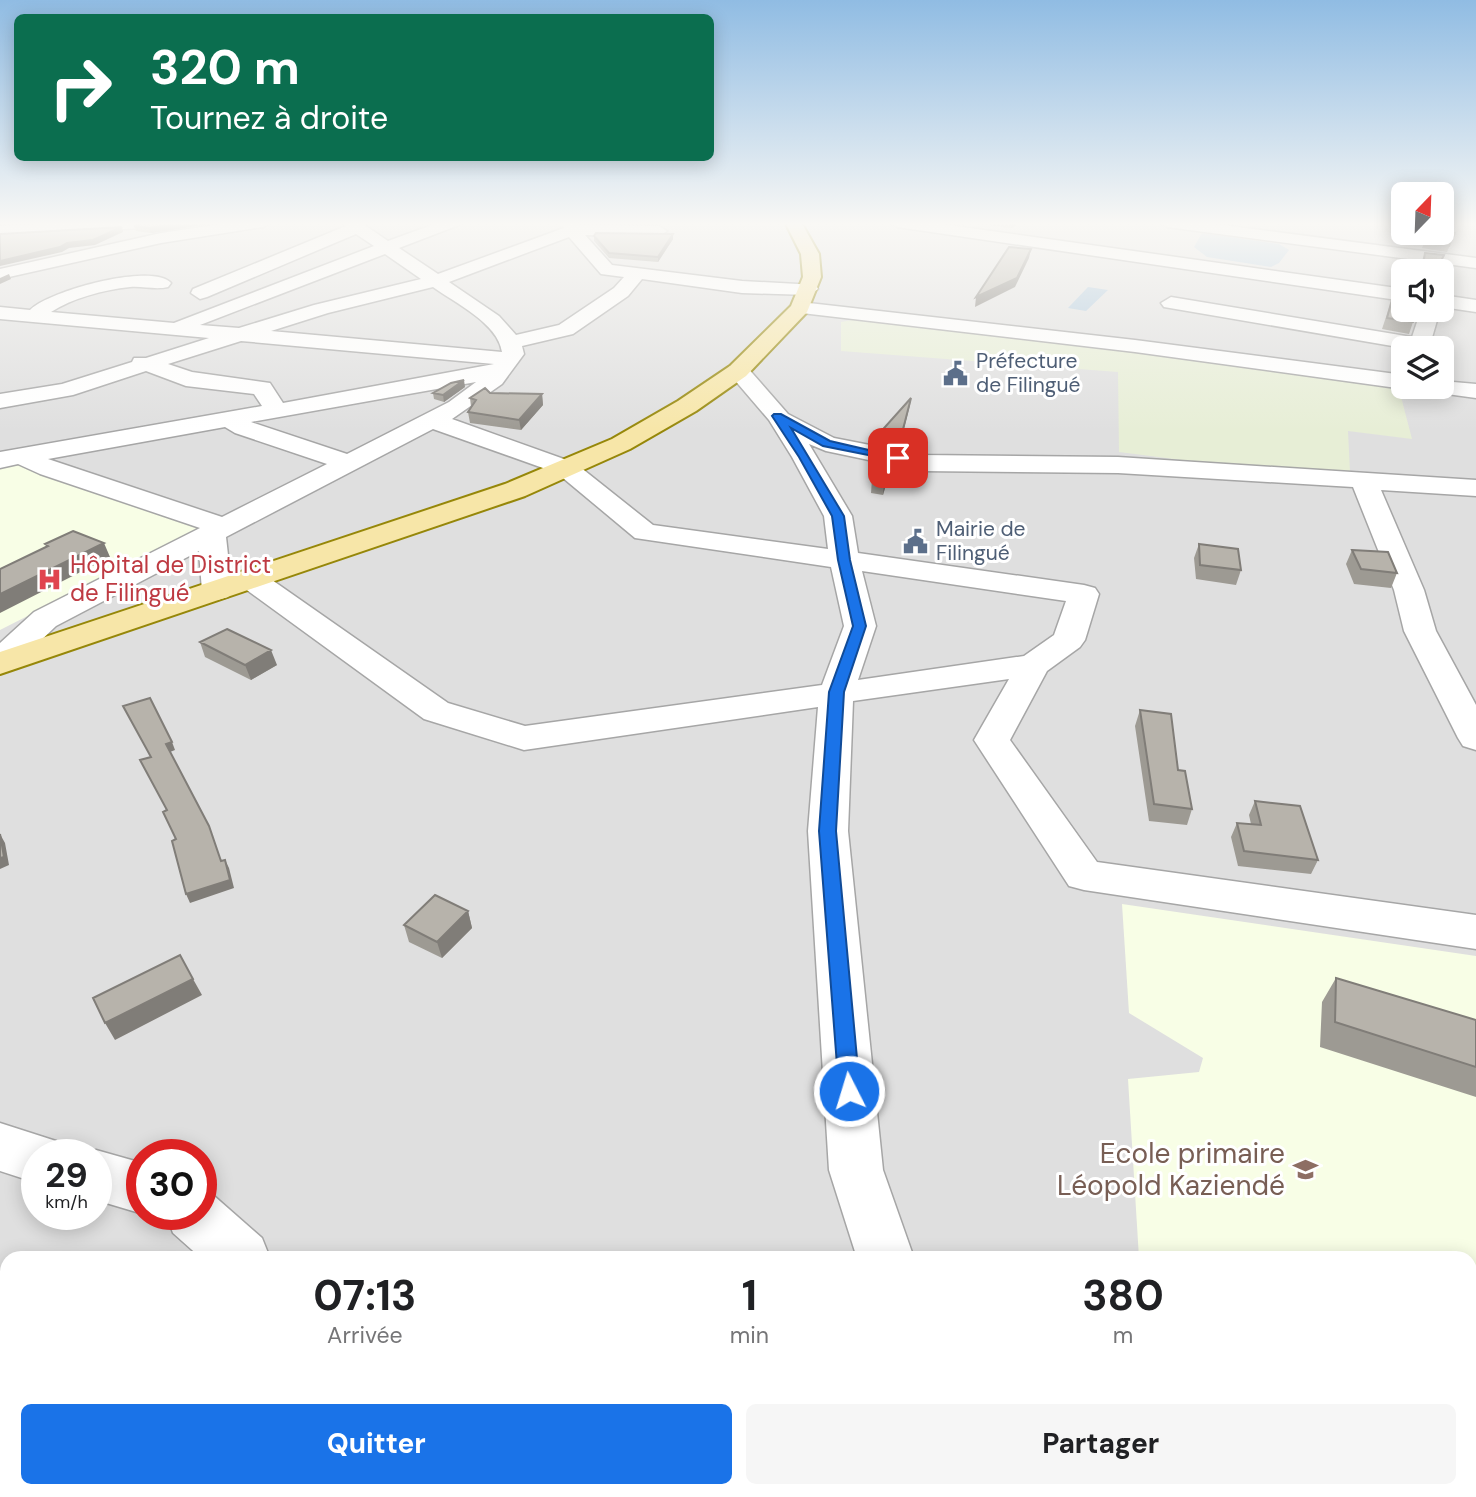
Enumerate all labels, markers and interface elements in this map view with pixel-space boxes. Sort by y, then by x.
text: 320 m [150,35,300,99]
icon: right [35,42,126,133]
text: Tournez à droite [150,97,388,139]
north arrow [1391,182,1454,245]
map controls [1391,182,1454,399]
button: sound [1391,259,1454,322]
button: layers [1391,336,1454,399]
place label: Préfecture de Filingué [976,347,1080,399]
public building icon: Préfecture de Filingué [942,359,970,387]
pin [868,428,928,488]
icon: arrive [879,439,917,477]
place label: Mairie de Filingué [936,515,1026,567]
public building icon: Mairie de Filingué [902,527,930,555]
place label: Hôpital de District de Filingué [70,549,271,608]
hospital icon: Hôpital de District de Filingué [36,565,64,593]
position arrow [812,1054,886,1128]
place label: Ecole primaire Léopold Kaziendé [1057,1135,1285,1204]
speed limit sign: 30 [126,1139,217,1230]
text: 29 [45,1152,88,1198]
school or university icon: Ecole primaire Léopold Kaziendé [1291,1155,1319,1183]
text: km/h [45,1190,88,1214]
text: 07:13 [313,1268,416,1323]
text: 1 [742,1268,757,1323]
text: 380 [1082,1268,1164,1323]
text: Arrivée [327,1320,403,1350]
text: min [730,1320,769,1350]
text: m [1113,1320,1133,1350]
button: Quitter [21,1404,732,1484]
button: Partager [746,1404,1456,1484]

